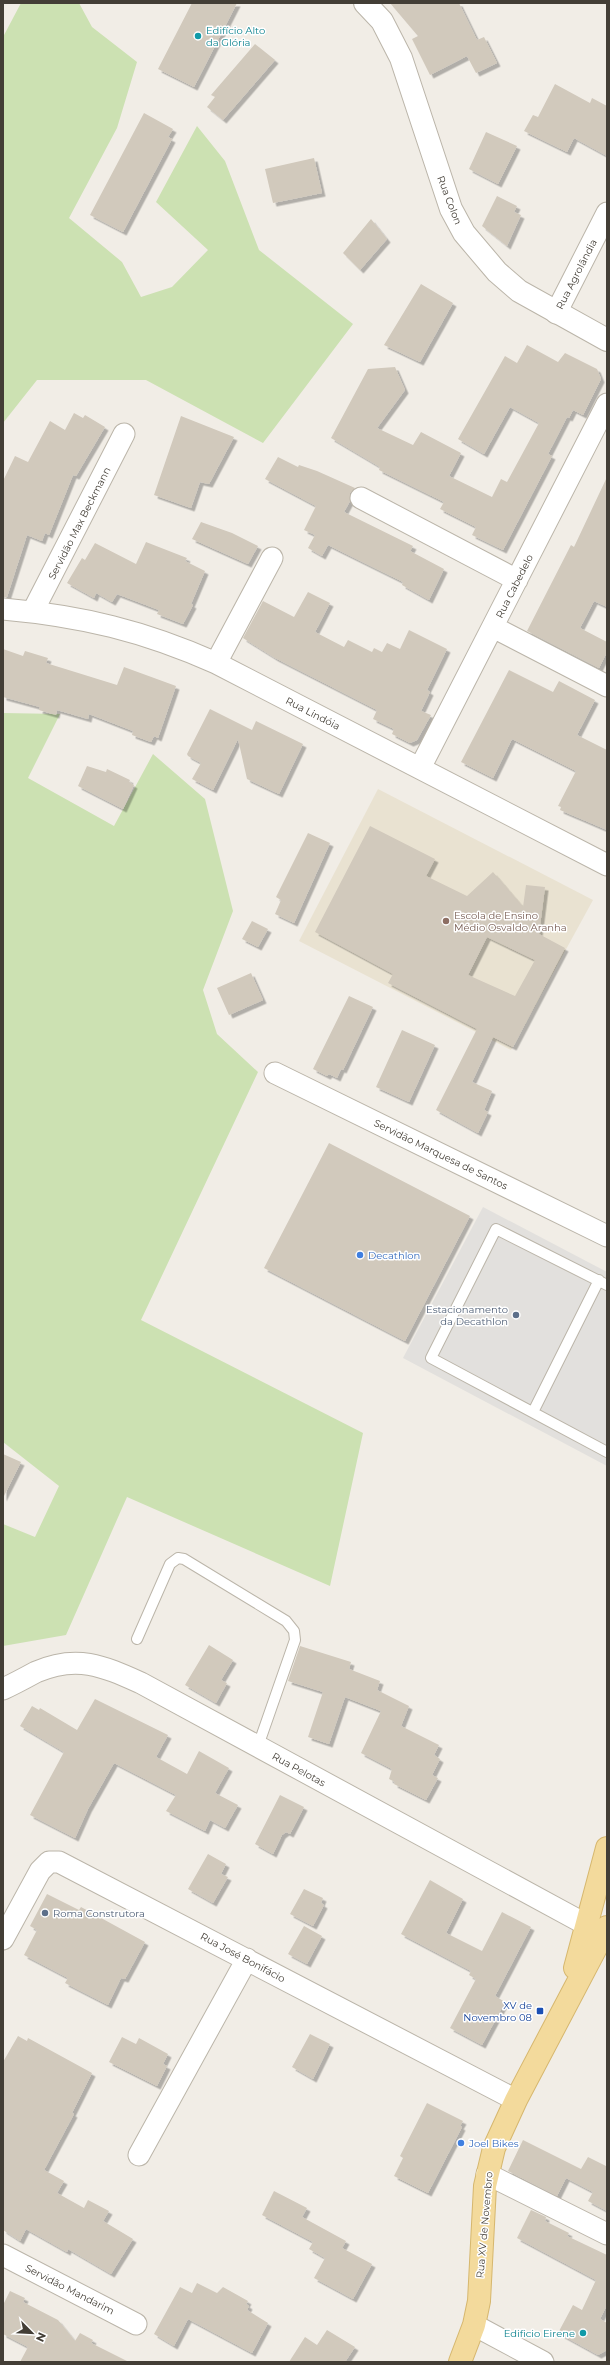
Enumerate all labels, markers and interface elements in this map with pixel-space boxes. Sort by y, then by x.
place label: Edifício Alto da Glória [206,24,265,49]
marker: Edifício Alto da Glória [193,31,203,41]
street label: Rua Colon [434,174,465,226]
street label: Rua Agrolândia [553,237,600,312]
street label: Servidão Max Beckmann [45,465,114,582]
street label: Rua Cabedelo [493,552,536,620]
street label: Rua Lindóia [283,694,342,733]
place label: Escola de Ensino Médio Osvaldo Aranha [454,909,567,934]
marker: Escola de Ensino Médio Osvaldo Aranha [441,916,451,926]
street label: Servidão Marquesa de Santos [372,1116,510,1193]
place label: Decathlon [368,1249,420,1262]
marker: Decathlon [355,1250,365,1260]
place label: Estacionamento da Decathlon [426,1303,508,1328]
marker: Estacionamento da Decathlon [511,1310,521,1320]
street label: Rua Pelotas [270,1749,328,1790]
place label: Roma Construtora [53,1907,145,1920]
marker: Roma Construtora [40,1908,50,1918]
street label: Rua José Bonifácio [198,1930,287,1985]
place label: XV de Novembro 08 [463,1999,532,2024]
marker: XV de Novembro 08 [535,2006,545,2016]
place label: Joel Bikes [468,2137,519,2150]
marker: Joel Bikes [456,2138,466,2148]
street label: Rua XV de Novembro [473,2171,496,2279]
street label: Servidão Mandarim [23,2261,116,2318]
north arrow [12,2313,52,2353]
place label: Edificio Eirene [504,2327,575,2340]
marker: Edificio Eirene [578,2328,588,2338]
text: N [33,2330,49,2344]

